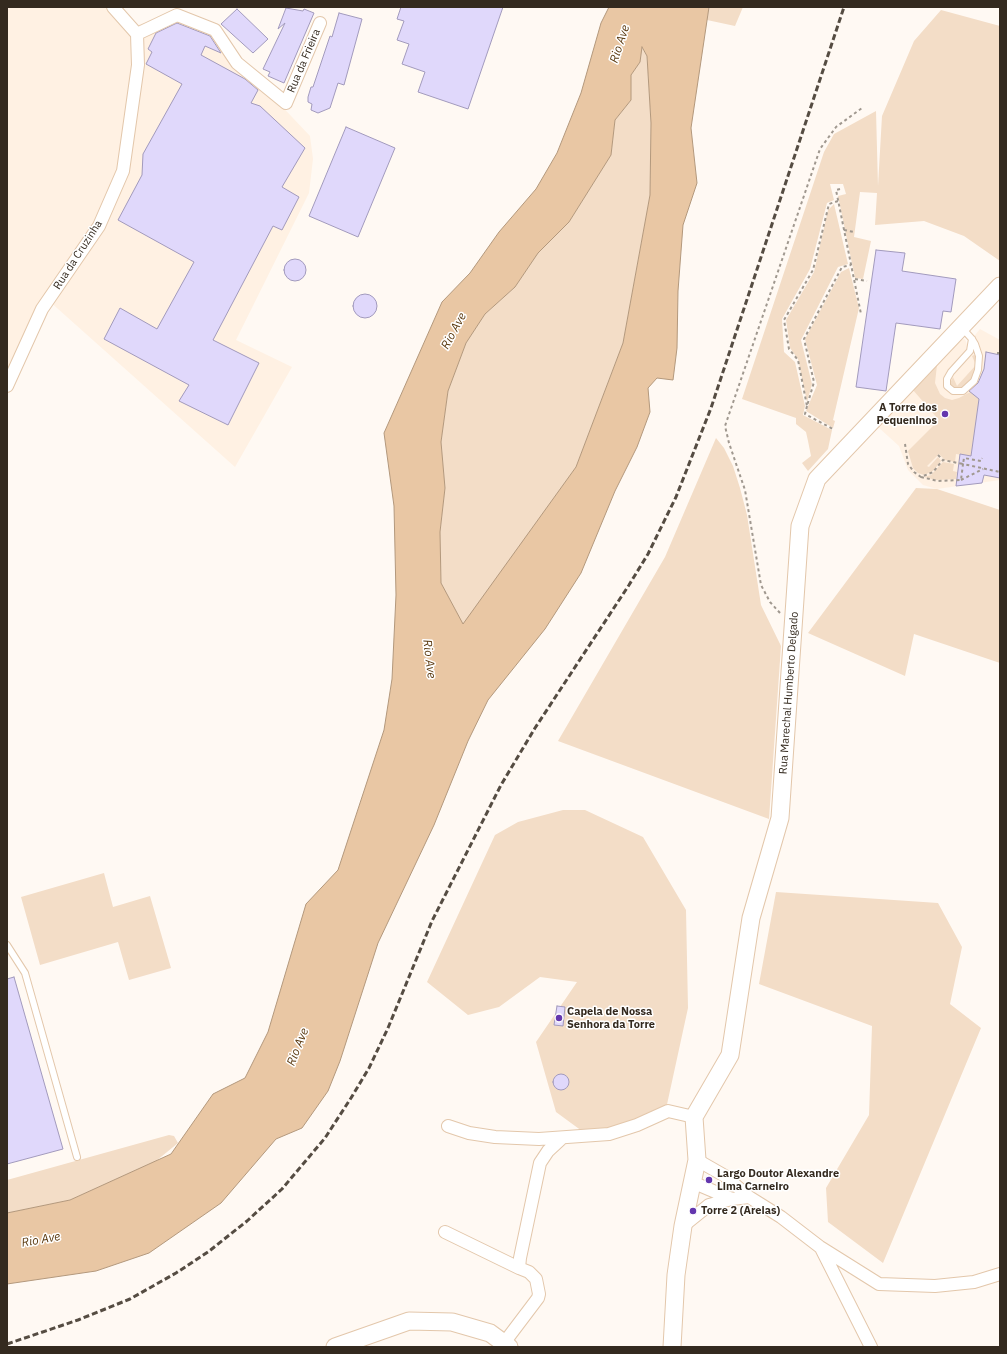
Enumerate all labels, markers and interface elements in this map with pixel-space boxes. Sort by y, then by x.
water label: Rio Ave [607,23,633,65]
street label: Rua da Frieira [285,27,323,95]
street label: Rua da Cruzinha [51,218,105,292]
water label: Rio Ave [438,310,470,352]
place label: A Torre dos Pequeninos [876,401,937,427]
marker: A Torre dos Pequeninos [940,409,950,419]
street label: Rua Marechal Humberto Delgado [777,611,801,775]
water label: Rio Ave [419,639,439,679]
place label: Capela de Nossa Senhora da Torre [567,1005,655,1031]
marker: Capela de Nossa Senhora da Torre [554,1013,564,1023]
water label: Rio Ave [284,1026,312,1068]
place label: Largo Doutor Alexandre Lima Carneiro [717,1167,839,1193]
marker: Largo Doutor Alexandre Lima Carneiro [704,1175,714,1185]
place label: Torre 2 (Areias) [701,1204,780,1218]
marker: Torre 2 (Areias) [688,1206,698,1216]
water label: Rio Ave [20,1230,62,1250]

